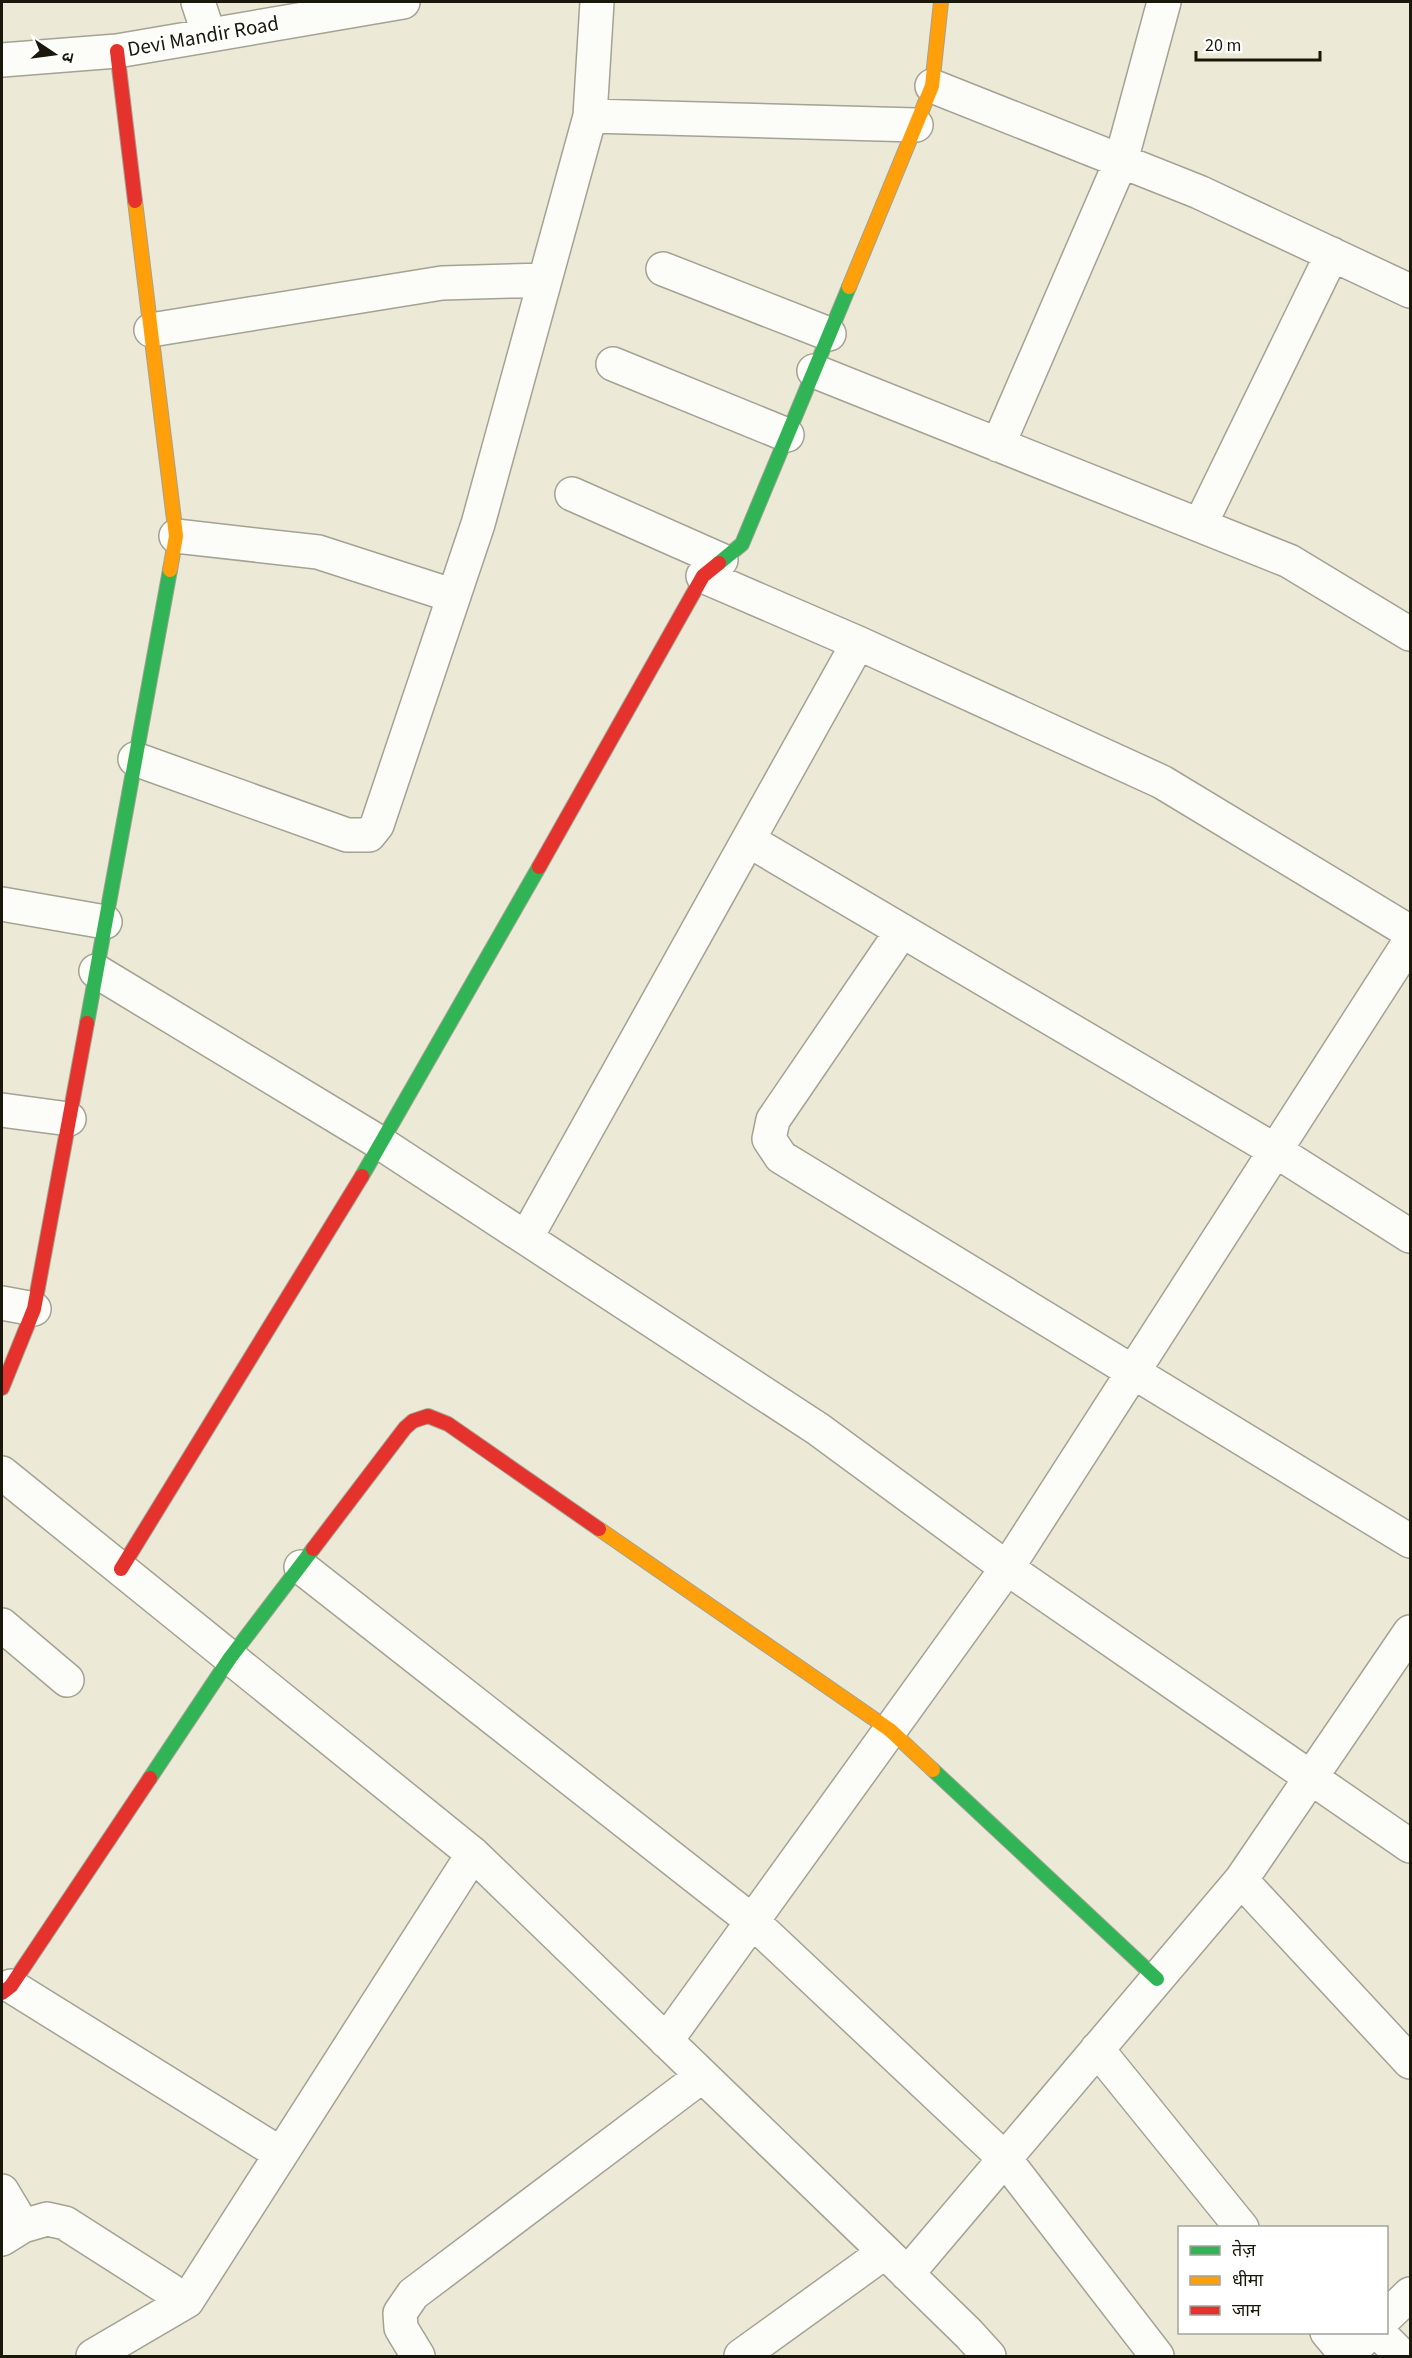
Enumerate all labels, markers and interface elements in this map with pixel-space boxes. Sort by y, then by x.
street label: Devi Mandir Road [125,8,281,64]
north arrow [24,24,84,84]
scale bar [1196,24,1320,62]
text: 20 m [1205,33,1241,58]
text: उ [56,50,79,65]
legend [1178,2226,1388,2334]
text: तेज़ [1232,2238,1256,2263]
text: धीमा [1232,2268,1263,2293]
text: जाम [1232,2298,1262,2323]

